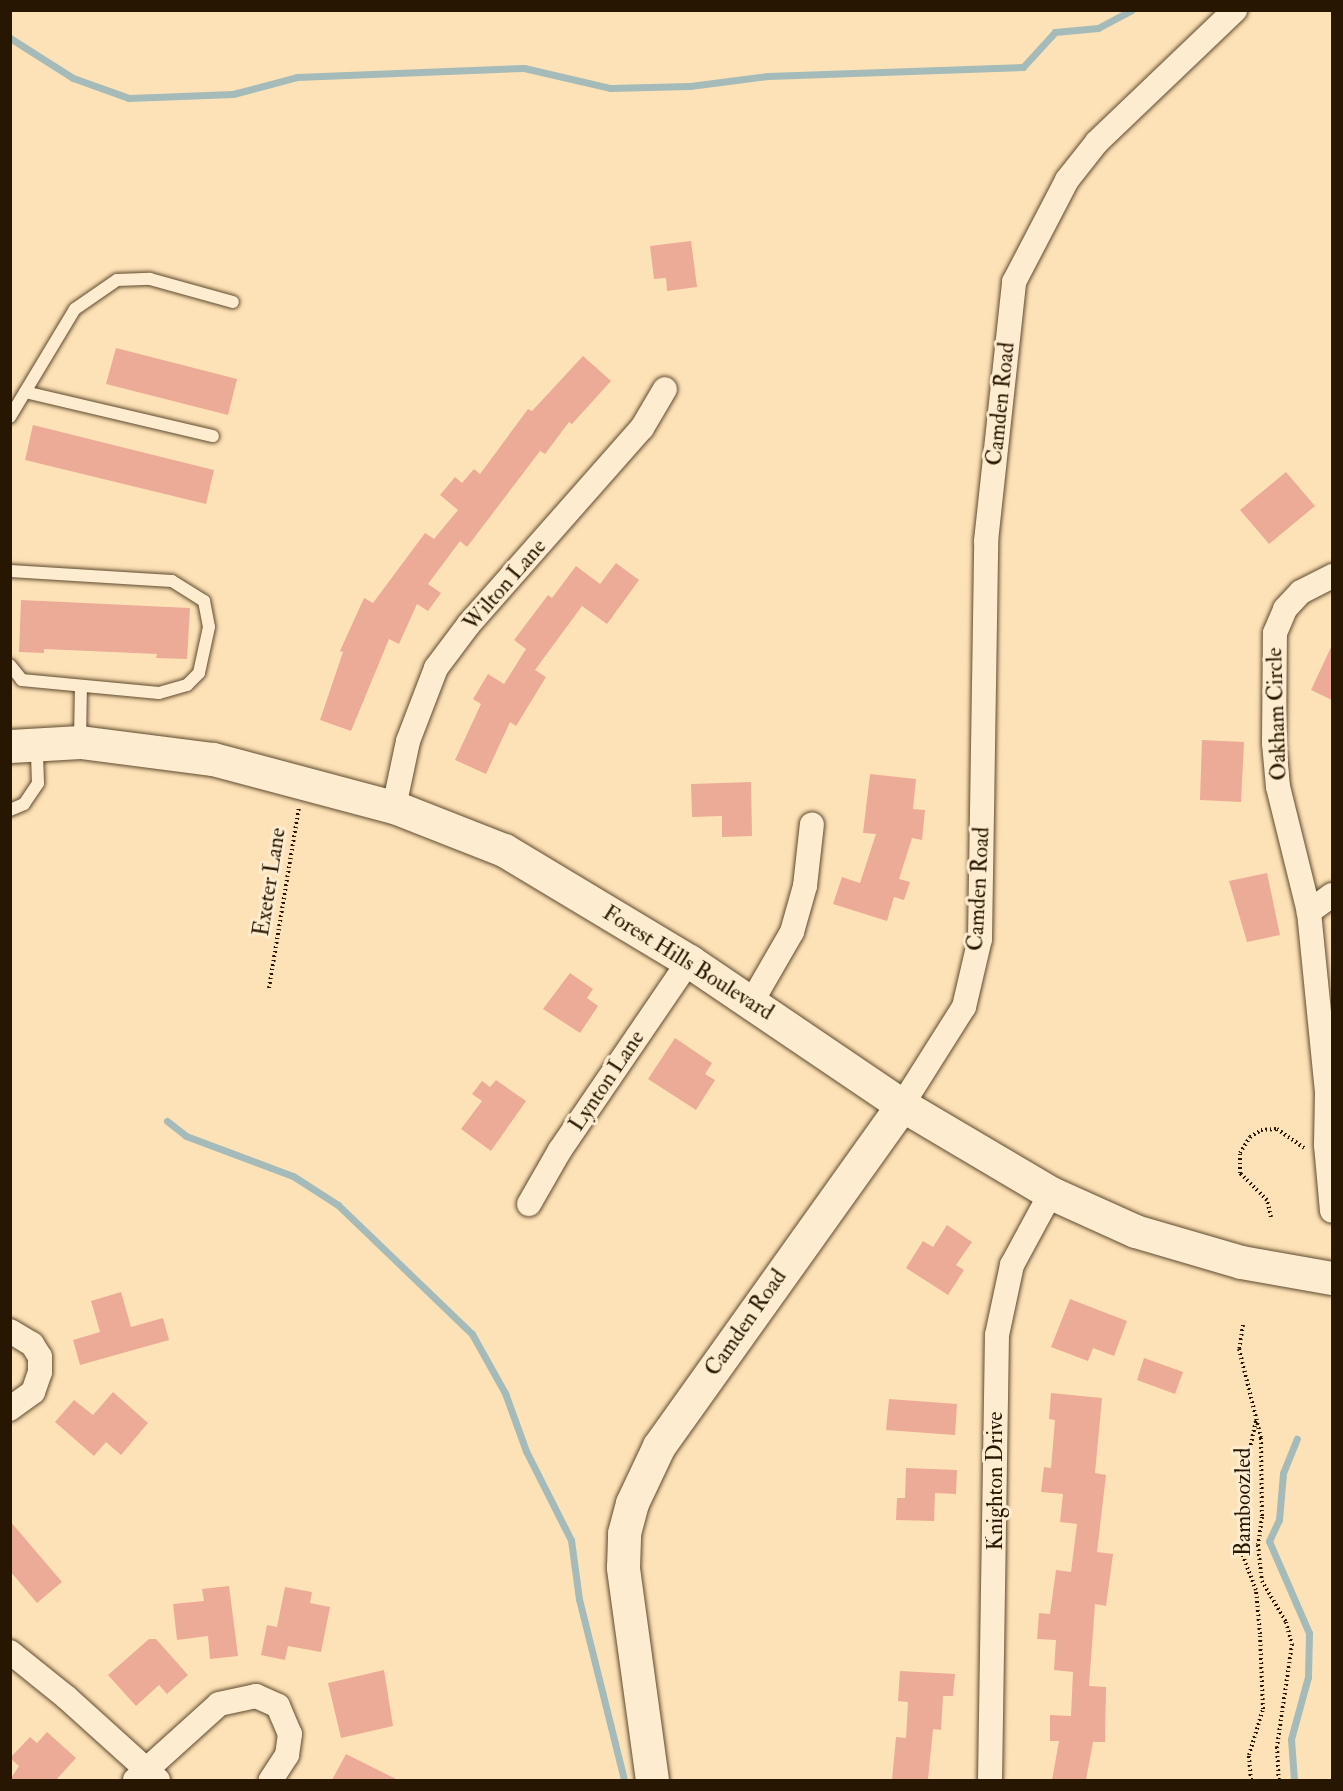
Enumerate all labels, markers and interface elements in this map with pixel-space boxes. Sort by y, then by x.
street label: Camden Road [981,341,1021,467]
street label: Wilton Lane [458,534,552,636]
street label: Oakham Circle [1261,647,1293,781]
street label: Exeter Lane [248,826,292,938]
street label: Camden Road [963,826,995,952]
street label: Forest Hills Boulevard [598,900,778,1026]
street label: Lynton Lane [564,1026,650,1136]
street label: Camden Road [700,1265,792,1381]
street label: Knighton Drive [983,1412,1009,1550]
street label: Bamboozled [1231,1448,1257,1556]

